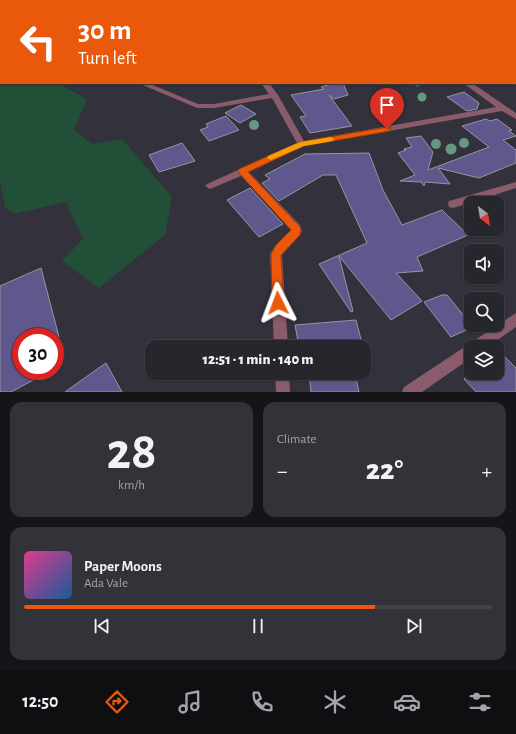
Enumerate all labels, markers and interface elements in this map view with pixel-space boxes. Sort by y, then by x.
icon: left [12,16,64,68]
text: 30 m [78,17,131,45]
text: Turn left [78,50,137,68]
pin [370,88,404,129]
icon: arrive [376,94,398,116]
north arrow [464,196,504,236]
map controls [464,196,504,380]
button: sound [464,244,504,284]
position arrow [257,282,299,324]
button: search [464,292,504,332]
speed limit sign: 30 [12,328,64,380]
button: layers [464,340,504,380]
text: 12:51 · 1 min · 140 m [202,352,314,367]
text: 28 [106,426,157,478]
text: Climate [277,433,316,446]
text: 22° [366,455,403,485]
text: − [277,460,288,482]
text: + [481,460,492,482]
text: km/h [118,479,145,492]
text: Paper Moons [84,559,162,574]
text: Ada Vale [84,577,128,590]
icon: previous [91,615,113,637]
icon: pause [247,615,269,637]
icon: next [403,615,425,637]
icon: directions [103,688,131,716]
icon: music [176,688,204,716]
icon: phone [248,688,276,716]
icon: climate [321,688,349,716]
icon: car [393,688,421,716]
icon: filters [466,688,494,716]
text: 12:50 [22,693,59,711]

